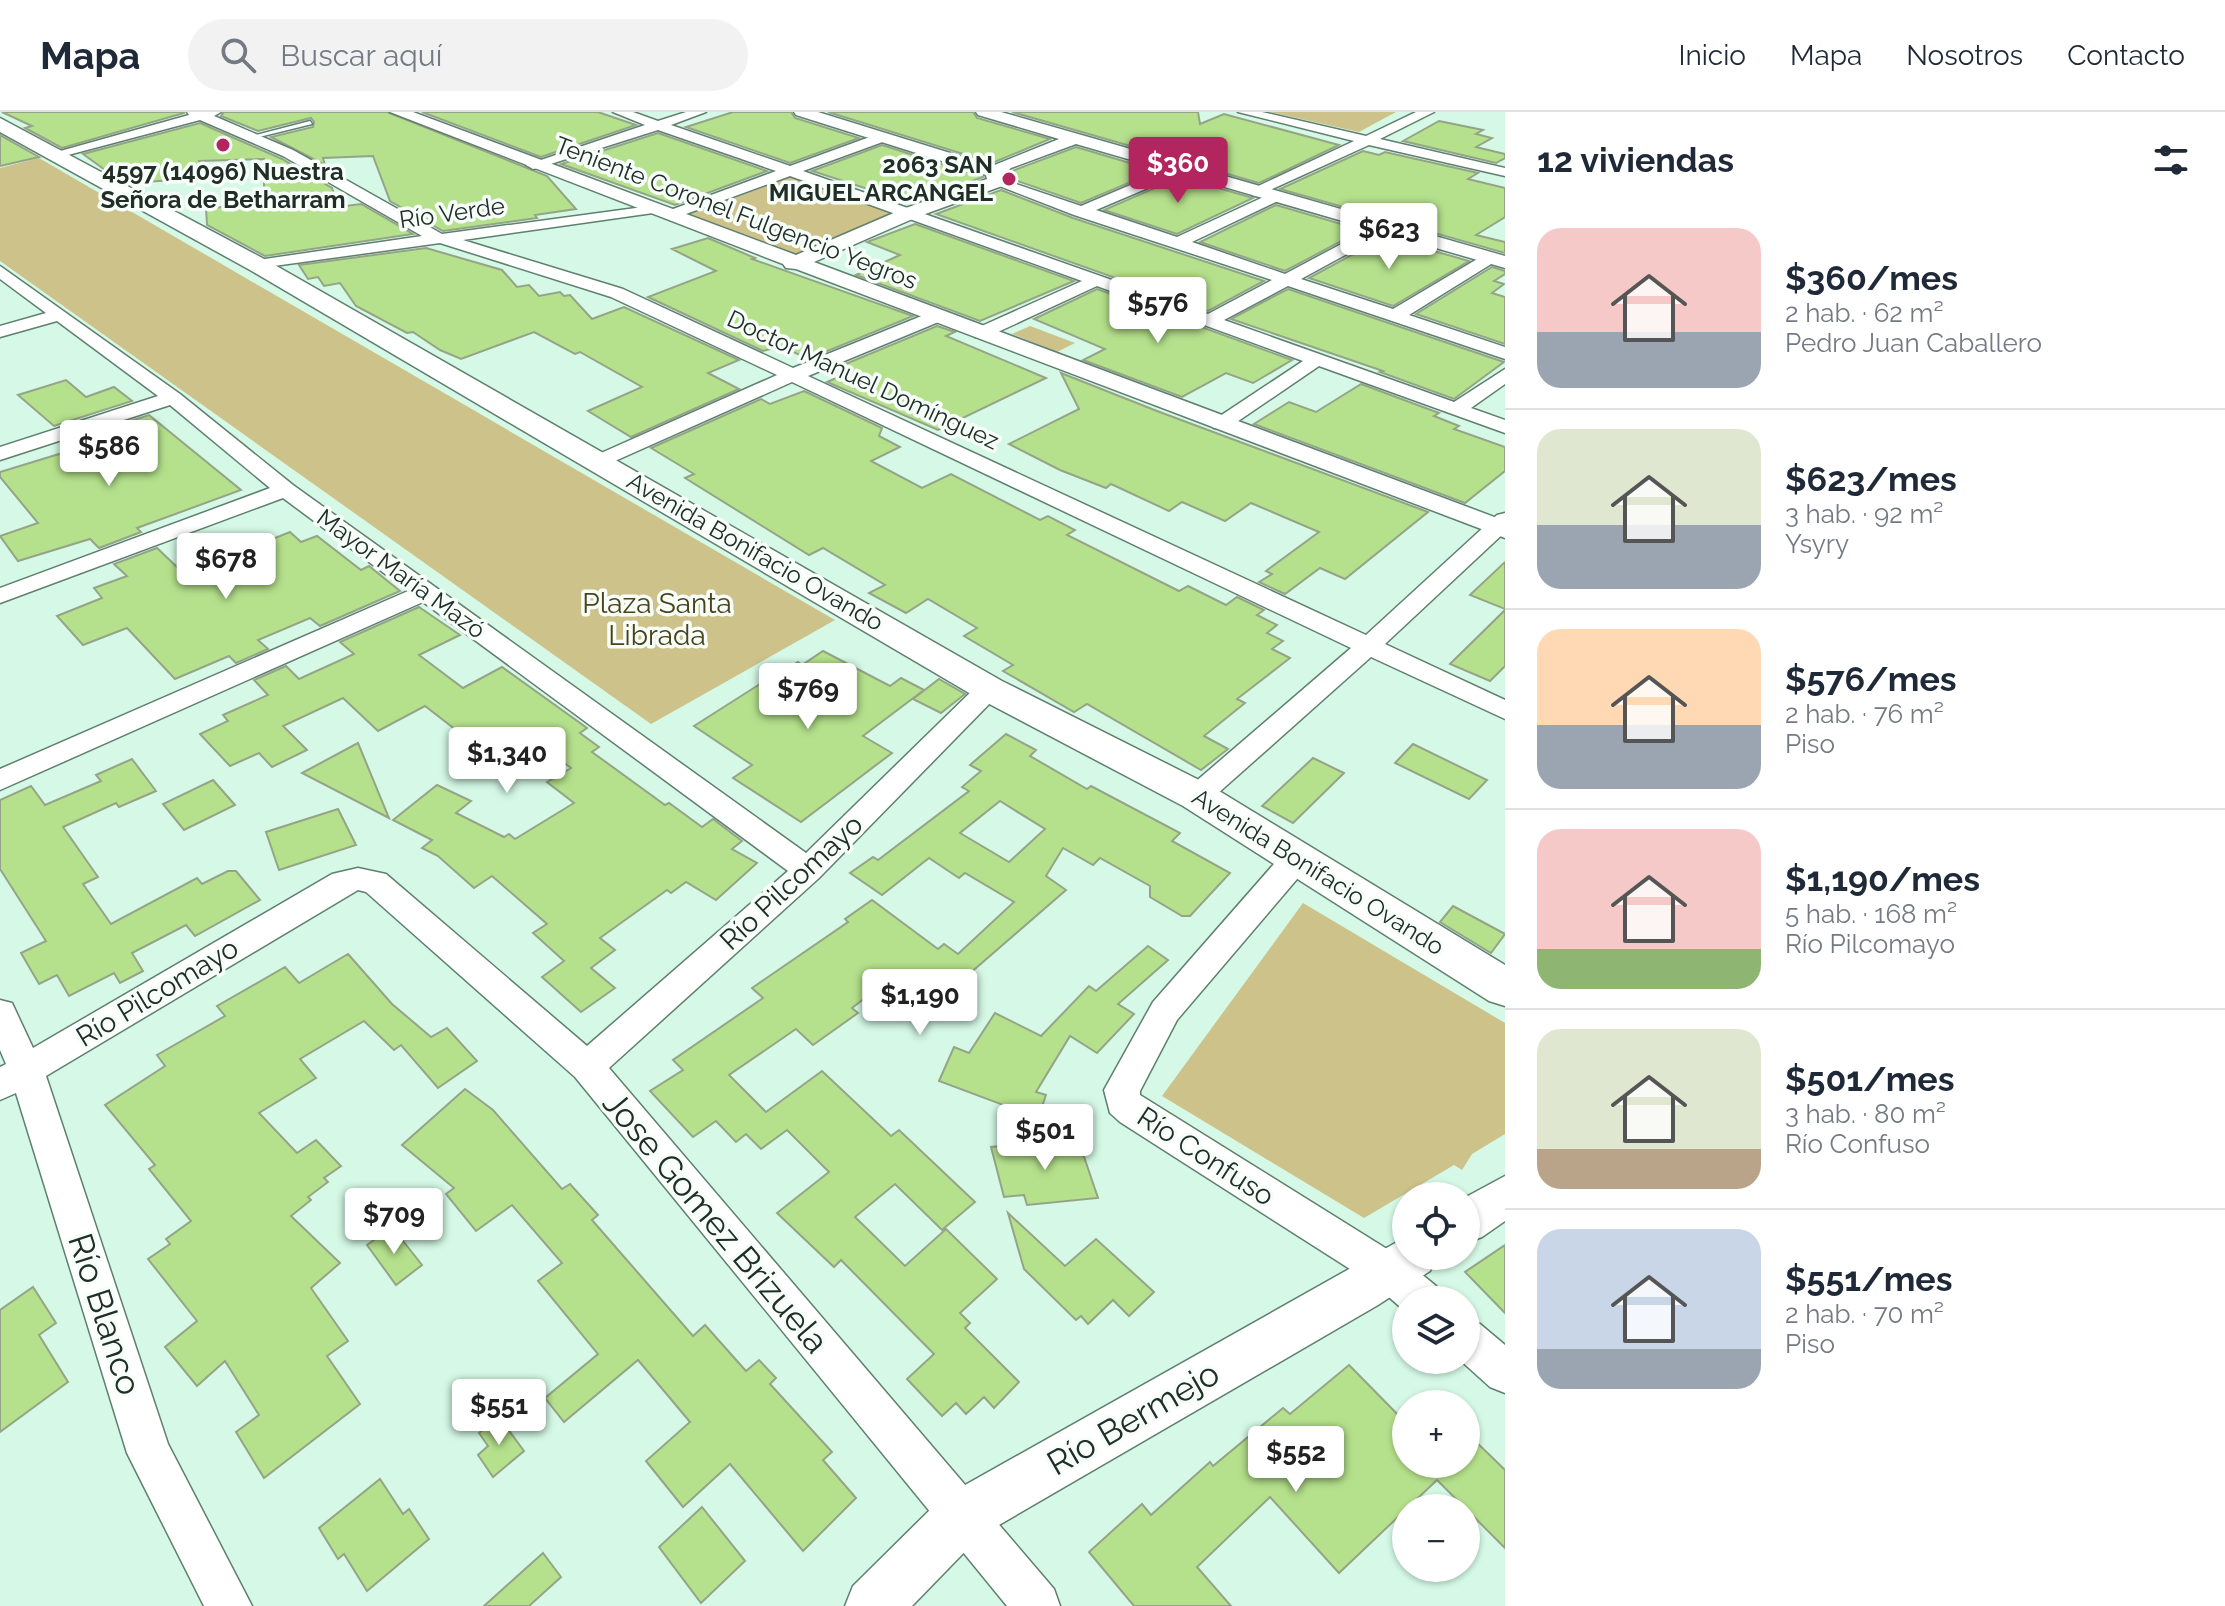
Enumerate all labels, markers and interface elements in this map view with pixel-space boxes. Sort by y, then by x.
search box [188,19,748,91]
text: Mapa [40,33,140,78]
icon: search [216,33,260,77]
text: Buscar aquí [280,38,442,73]
text: Inicio [1678,39,1746,72]
text: Mapa [1790,39,1862,72]
text: Nosotros [1906,39,2023,72]
text: Contacto [2067,39,2185,72]
street label: Teniente Coronel Fulgencio Yegros [551,130,921,295]
marker: 4597 (14096) Nuestra Señora de Betharram [214,136,232,154]
pin: $360 [1131,137,1225,205]
icon: filters [2149,138,2193,182]
text: 12 viviendas [1537,140,1734,180]
text: $360 [1147,148,1209,178]
place label: 2063 SAN MIGUEL ARCANGEL [769,150,993,207]
place label: 4597 (14096) Nuestra Señora de Betharram [100,157,346,214]
marker: 2063 SAN MIGUEL ARCANGEL [1000,170,1018,188]
street label: Río Verde [397,191,507,234]
pin: $623 [1342,203,1436,271]
text: $623 [1358,214,1420,244]
text: $360/mes [1785,258,1958,298]
icon: home [1601,260,1697,356]
pin: $576 [1111,277,1205,345]
text: $576 [1127,288,1189,318]
text: 2 hab. · 62 m² [1785,298,1943,328]
street label: Doctor Manuel Domínguez [723,304,1004,455]
text: Pedro Juan Caballero [1785,328,2042,358]
pin: $586 [62,420,156,488]
text: $586 [78,431,140,461]
text: $623/mes [1785,459,1957,499]
icon: home [1601,461,1697,557]
street label: Avenida Bonifacio Ovando [622,466,889,637]
text: 3 hab. · 92 m² [1785,499,1943,529]
street label: Mayor María Mazó [311,503,491,644]
text: Ysyry [1785,529,1849,559]
pin: $678 [179,533,273,601]
text: $678 [195,544,257,574]
park label: Plaza Santa Librada [582,587,732,652]
text: $576/mes [1785,659,1957,699]
icon: home [1601,661,1697,757]
pin: $769 [761,663,855,731]
text: $769 [777,674,839,704]
text: 2 hab. · 76 m² [1785,699,1944,729]
pin: $1,340 [442,727,572,795]
text: Piso [1785,729,1835,759]
text: $1,340 [467,738,547,768]
street label: Avenida Bonifacio Ovando [1187,782,1449,961]
street label: Río Pilcomayo [713,808,869,957]
text: $1,190/mes [1785,859,1980,899]
icon: home [1601,861,1697,957]
text: 5 hab. · 168 m² [1785,899,1957,929]
text: Río Pilcomayo [1785,929,1955,959]
street label: Río Pilcomayo [70,931,244,1054]
pin: $1,190 [855,969,985,1037]
text: $1,190 [880,980,960,1010]
text: $501/mes [1785,1059,1955,1099]
icon: home [1601,1061,1697,1157]
street label: Jose Gomez Brizuela [595,1083,837,1361]
text: 3 hab. · 80 m² [1785,1099,1946,1129]
street label: Río Confuso [1131,1100,1280,1213]
pin: $501 [998,1104,1092,1172]
text: $501 [1015,1115,1075,1145]
text: Río Confuso [1785,1129,1930,1159]
map controls [1392,1182,1480,1582]
button: locate [1392,1182,1480,1270]
pin: $709 [347,1188,441,1256]
text: $709 [363,1199,425,1229]
street label: Río Blanco [60,1228,150,1400]
text: $551/mes [1785,1259,1952,1299]
icon: home [1601,1261,1697,1357]
button: layers [1392,1286,1480,1374]
text: 2 hab. · 70 m² [1785,1299,1944,1329]
text: Piso [1785,1329,1835,1359]
street label: Río Bermejo [1040,1353,1226,1483]
pin: $551 [452,1379,546,1447]
text: $551 [470,1390,528,1420]
button: + [1392,1390,1480,1478]
pin: $552 [1249,1426,1343,1494]
text: $552 [1266,1437,1326,1467]
button: − [1392,1494,1480,1582]

